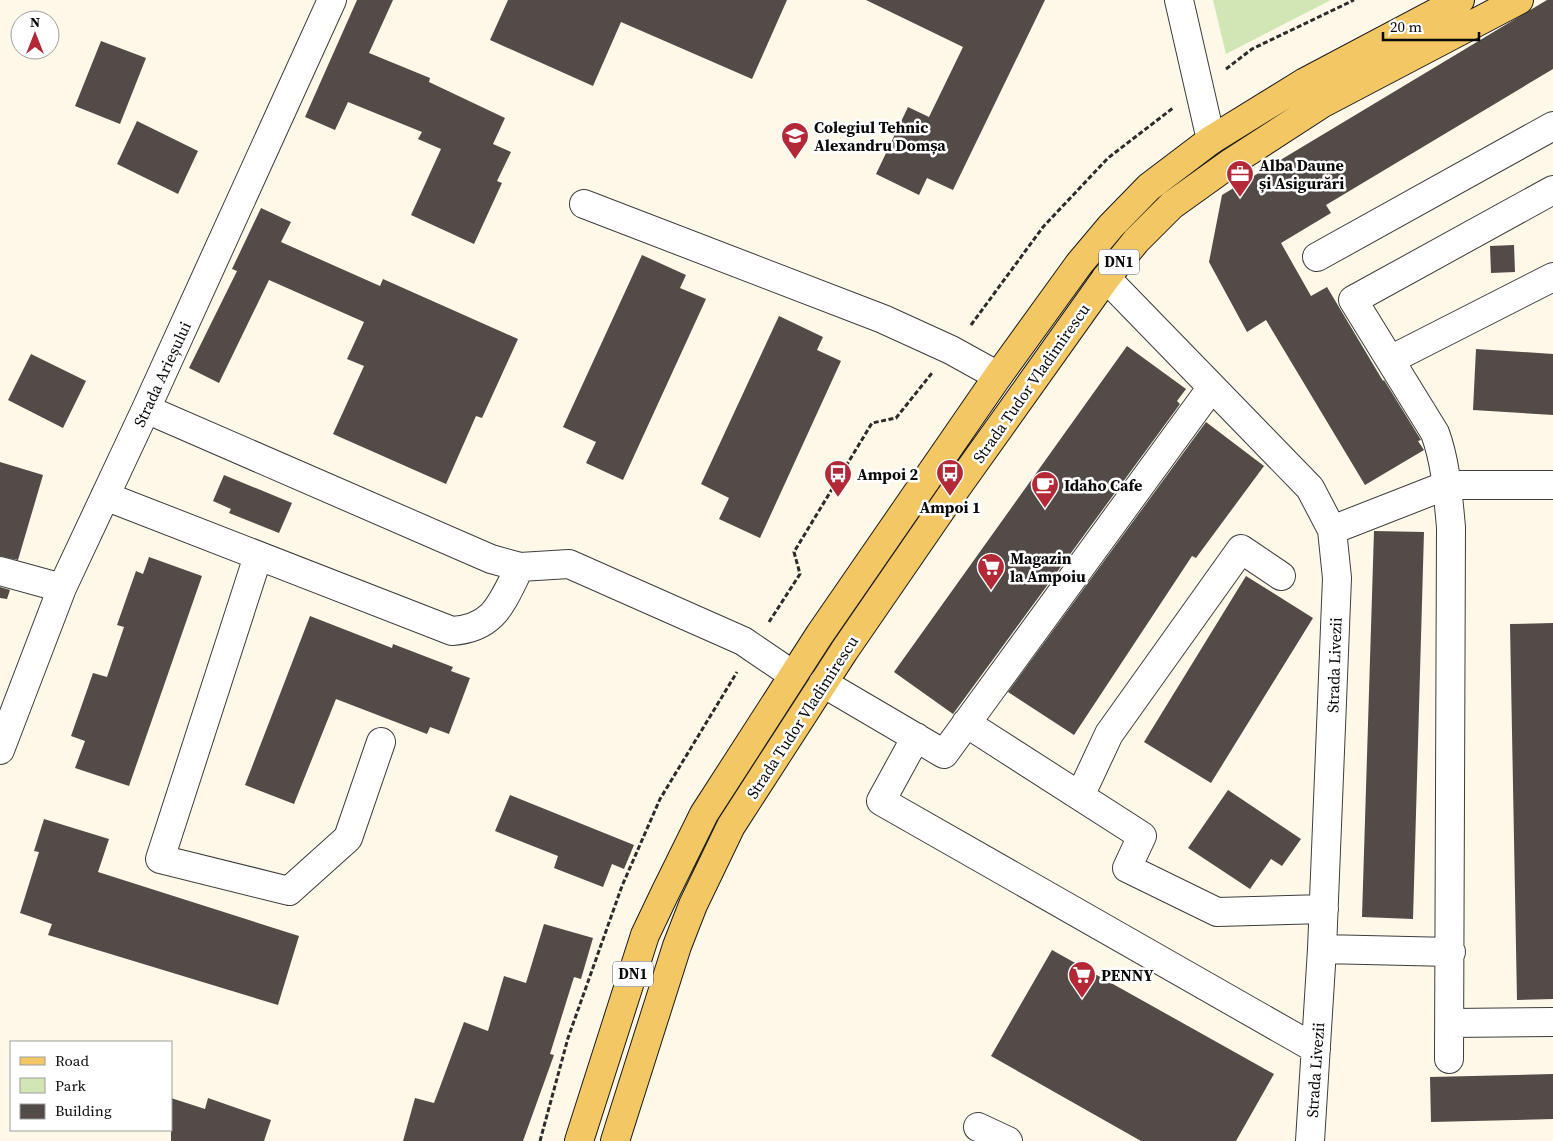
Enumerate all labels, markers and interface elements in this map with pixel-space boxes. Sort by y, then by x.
north arrow [10,10,60,60]
scale bar [1383,10,1479,42]
text: N [30,12,40,32]
text: 20 m [1390,16,1422,37]
place label: Colegiul Tehnic Alexandru Domșa [814,116,946,156]
school or university icon: Colegiul Tehnic Alexandru Domșa [780,121,810,160]
place label: Alba Daune și Asigurări [1259,154,1344,194]
office icon: Alba Daune și Asigurări [1225,159,1255,198]
road number: DN1 [1099,250,1139,274]
street label: Strada Tudor Vladimirescu [967,299,1095,467]
street label: Strada Arieșului [128,317,196,430]
bus stop icon: Ampoi 1 [935,458,965,497]
bus stop icon: Ampoi 2 [823,459,853,498]
place label: Ampoi 2 [857,463,918,485]
cafe icon: Idaho Cafe [1030,470,1060,509]
place label: Idaho Cafe [1064,474,1142,496]
place label: Ampoi 1 [919,496,981,518]
place label: Magazin la Ampoiu [1010,547,1086,587]
supermarket icon: Magazin la Ampoiu [976,552,1006,591]
street label: Strada Livezii [1321,617,1347,713]
street label: Strada Tudor Vladimirescu [741,631,863,803]
supermarket icon: PENNY [1067,960,1097,999]
road number: DN1 [613,962,653,986]
place label: PENNY [1101,964,1153,986]
street label: Strada Livezii [1301,1021,1329,1118]
legend [10,1041,172,1131]
text: Road [55,1050,89,1071]
text: Park [55,1075,87,1096]
text: Building [55,1100,112,1121]

